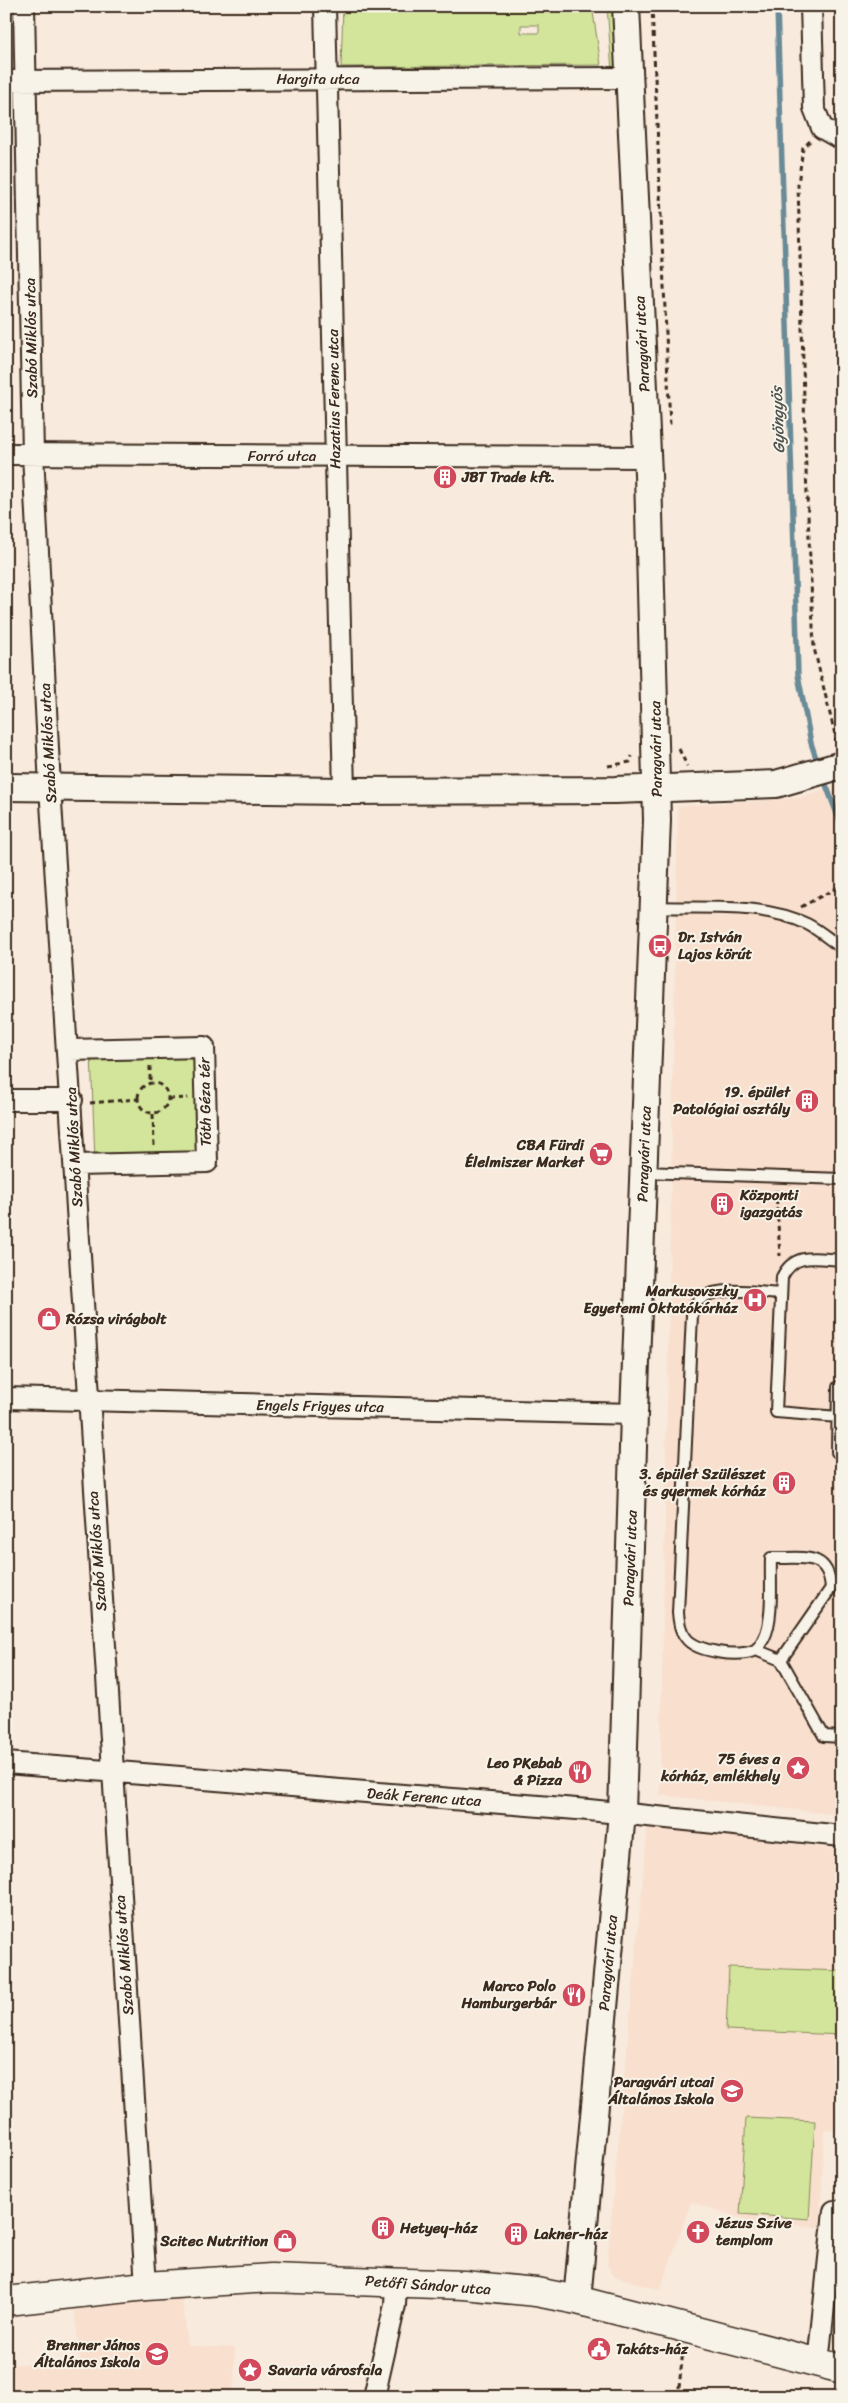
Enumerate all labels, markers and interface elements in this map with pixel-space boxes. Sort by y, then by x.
street label: Hargita utca [276,66,360,92]
street label: Szabó Miklós utca [17,277,45,398]
street label: Paragvári utca [626,295,657,393]
street label: Hazatius Ferenc utca [320,328,348,469]
water label: Gyöngyös [762,384,793,454]
street label: Forró utca [248,443,317,469]
building icon: JBT Trade kft. [432,464,458,490]
place label: JBT Trade kft. [461,464,555,490]
street label: Szabó Miklós utca [32,682,64,804]
street label: Paragvári utca [642,700,670,797]
place label: Dr. István Lajos körút [678,924,753,967]
bus stop icon: Dr. István Lajos körút [647,933,673,959]
street label: Tóth Géza tér [191,1056,219,1147]
place label: 19. épület Patológiai osztály [673,1079,791,1122]
street label: Szabó Miklós utca [58,1086,90,1208]
building icon: 19. épület Patológiai osztály [794,1088,820,1114]
street label: Paragvári utca [629,1105,659,1203]
place label: CBA Fürdi Élelmiszer Market [465,1132,585,1175]
supermarket icon: CBA Fürdi Élelmiszer Market [588,1141,614,1167]
place label: Központi igazgatás [739,1182,804,1225]
building icon: Központi igazgatás [709,1191,735,1217]
place label: Markusovszky Egyetemi Oktatókórház [584,1278,739,1321]
hospital icon: Markusovszky Egyetemi Oktatókórház [742,1287,768,1313]
shop icon: Rózsa virágbolt [36,1306,62,1332]
place label: Rózsa virágbolt [65,1306,167,1332]
street label: Engels Frigyes utca [256,1392,385,1420]
place label: 3. épület Szülészet és gyermek kórház [639,1461,767,1504]
building icon: 3. épület Szülészet és gyermek kórház [771,1470,797,1496]
street label: Szabó Miklós utca [80,1490,114,1612]
street label: Paragvári utca [615,1509,645,1607]
place label: 75 éves a kórház, emlékhely [660,1746,781,1789]
place label: Leo PKebab & Pizza [487,1750,562,1793]
place icon: 75 éves a kórház, emlékhely [785,1755,811,1781]
restaurant icon: Leo PKebab & Pizza [567,1759,593,1785]
street label: Deák Ferenc utca [366,1780,482,1814]
street label: Szabó Miklós utca [107,1894,141,2016]
street label: Paragvári utca [591,1913,625,2012]
place label: Marco Polo Hamburgerbár [460,1973,558,2016]
restaurant icon: Marco Polo Hamburgerbár [561,1982,587,2008]
place label: Paragvári utcai Általános Iskola [607,2069,715,2112]
school or university icon: Paragvári utcai Általános Iskola [719,2078,745,2104]
place label: Jézus Szíve templom [715,2210,792,2253]
building icon: Hetyey-ház [370,2215,396,2241]
place label: Hetyey-ház [399,2215,478,2241]
church icon: Jézus Szíve templom [685,2219,711,2245]
building icon: Lakner-ház [503,2221,529,2247]
place label: Lakner-ház [534,2221,609,2247]
place label: Scitec Nutrition [159,2228,269,2254]
shop icon: Scitec Nutrition [272,2228,298,2254]
street label: Petőfi Sándor utca [364,2268,492,2302]
place label: Brenner János Általános Iskola [33,2332,141,2375]
public building icon: Takáts-ház [586,2336,612,2362]
place label: Takáts-ház [616,2336,689,2362]
school or university icon: Brenner János Általános Iskola [144,2341,170,2367]
place icon: Savaria városfala [237,2357,263,2383]
place label: Savaria városfala [267,2357,383,2383]

